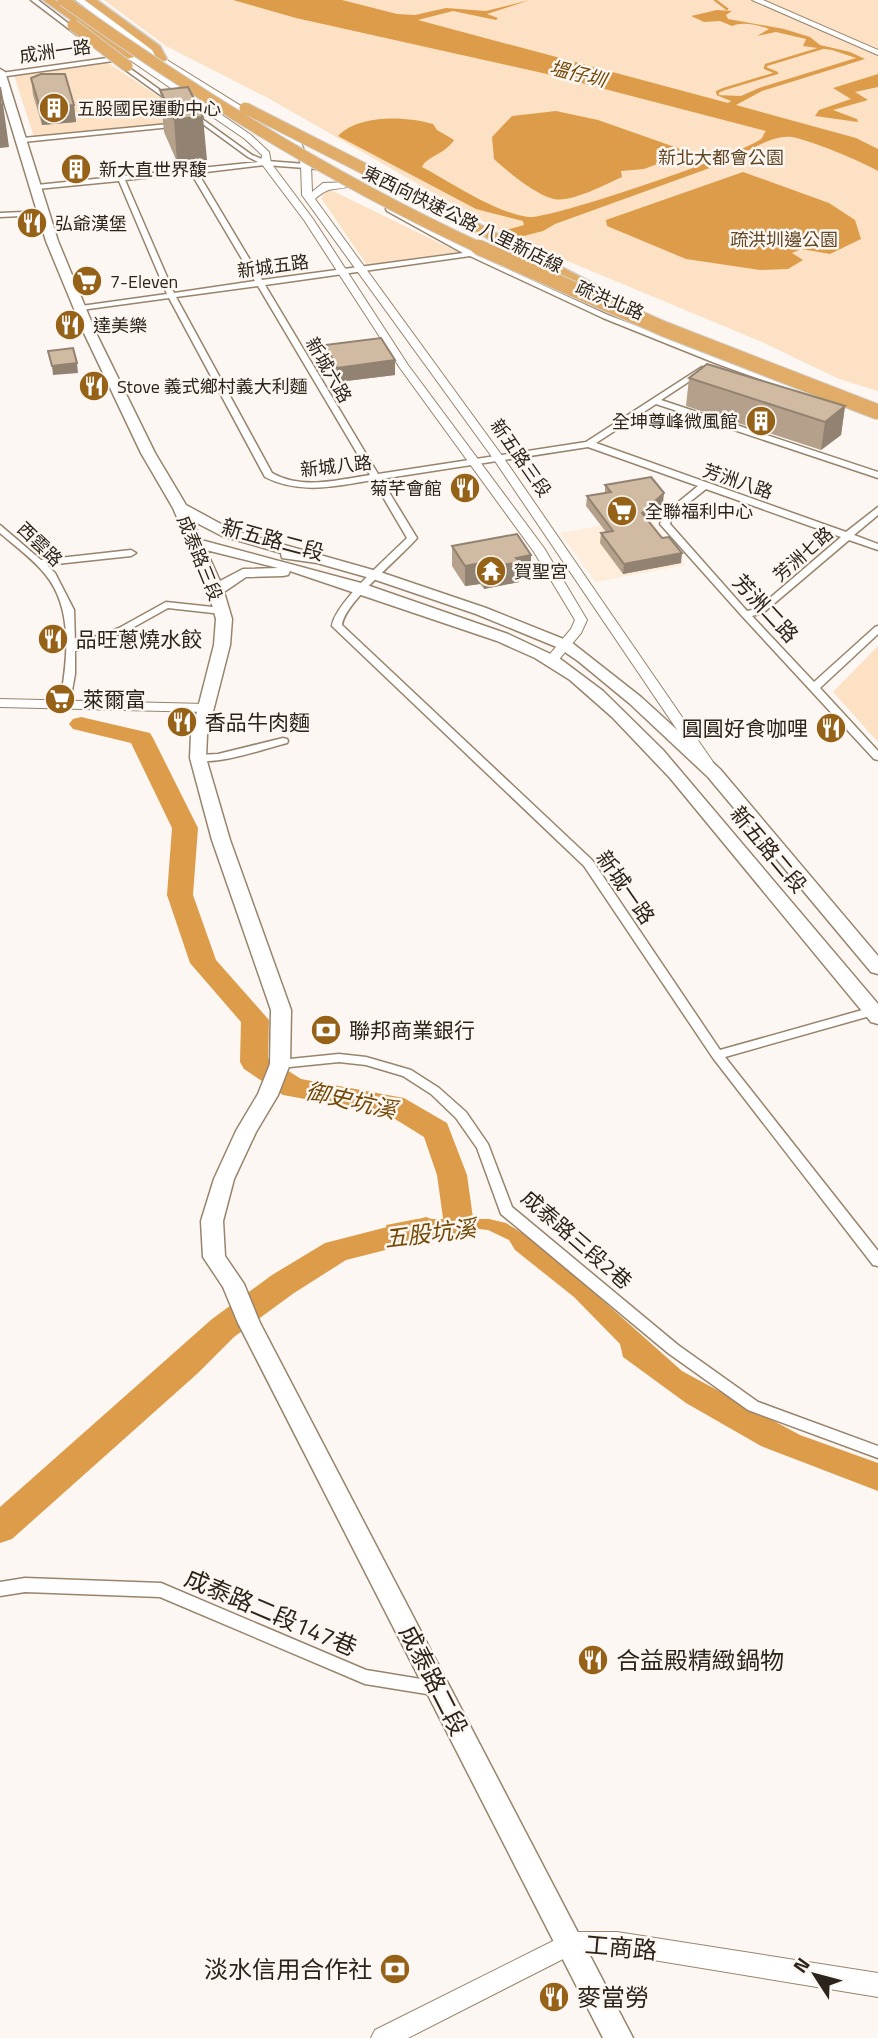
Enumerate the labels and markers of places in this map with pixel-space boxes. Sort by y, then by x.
building icon: 五股國民運動中心 [37,91,71,125]
place label: 五股國民運動中心 [77,95,221,122]
building icon: 新大直世界馥 [59,152,93,186]
place label: 新大直世界馥 [99,156,207,183]
restaurant icon: 弘爺漢堡 [15,206,49,240]
place label: 弘爺漢堡 [55,210,127,237]
supermarket icon: 7-Eleven [70,264,104,298]
place label: 7-Eleven [110,268,178,295]
restaurant icon: 達美樂 [53,308,87,342]
place label: 達美樂 [93,312,147,339]
restaurant icon: Stove 義式鄉村義大利麵 [77,369,111,403]
place label: Stove 義式鄉村義大利麵 [117,373,308,400]
building icon: 全坤尊峰微風館 [744,404,778,438]
place label: 全坤尊峰微風館 [612,408,738,435]
restaurant icon: 菊芊會館 [448,471,482,505]
place label: 菊芊會館 [370,475,442,502]
supermarket icon: 全聯福利中心 [605,494,639,528]
place label: 全聯福利中心 [645,498,753,525]
temple icon: 賀聖宮 [474,554,508,588]
place label: 賀聖宮 [514,558,568,585]
restaurant icon: 品旺蔥燒水餃 [36,622,70,656]
place label: 品旺蔥燒水餃 [76,623,202,655]
supermarket icon: 萊爾富 [43,682,77,716]
place label: 萊爾富 [83,683,146,715]
restaurant icon: 香品牛肉麵 [165,705,199,739]
place label: 香品牛肉麵 [205,706,310,738]
restaurant icon: 圓圓好食咖哩 [814,711,848,745]
place label: 圓圓好食咖哩 [682,712,808,744]
bank icon: 聯邦商業銀行 [309,1013,343,1047]
place label: 聯邦商業銀行 [349,1014,475,1046]
place label: 合益殿精緻鍋物 [616,1642,784,1678]
restaurant icon: 合益殿精緻鍋物 [576,1643,610,1677]
place label: 淡水信用合作社 [204,1951,372,1987]
bank icon: 淡水信用合作社 [378,1952,412,1986]
place label: 麥當勞 [577,1979,649,2015]
restaurant icon: 麥當勞 [537,1980,571,2014]

